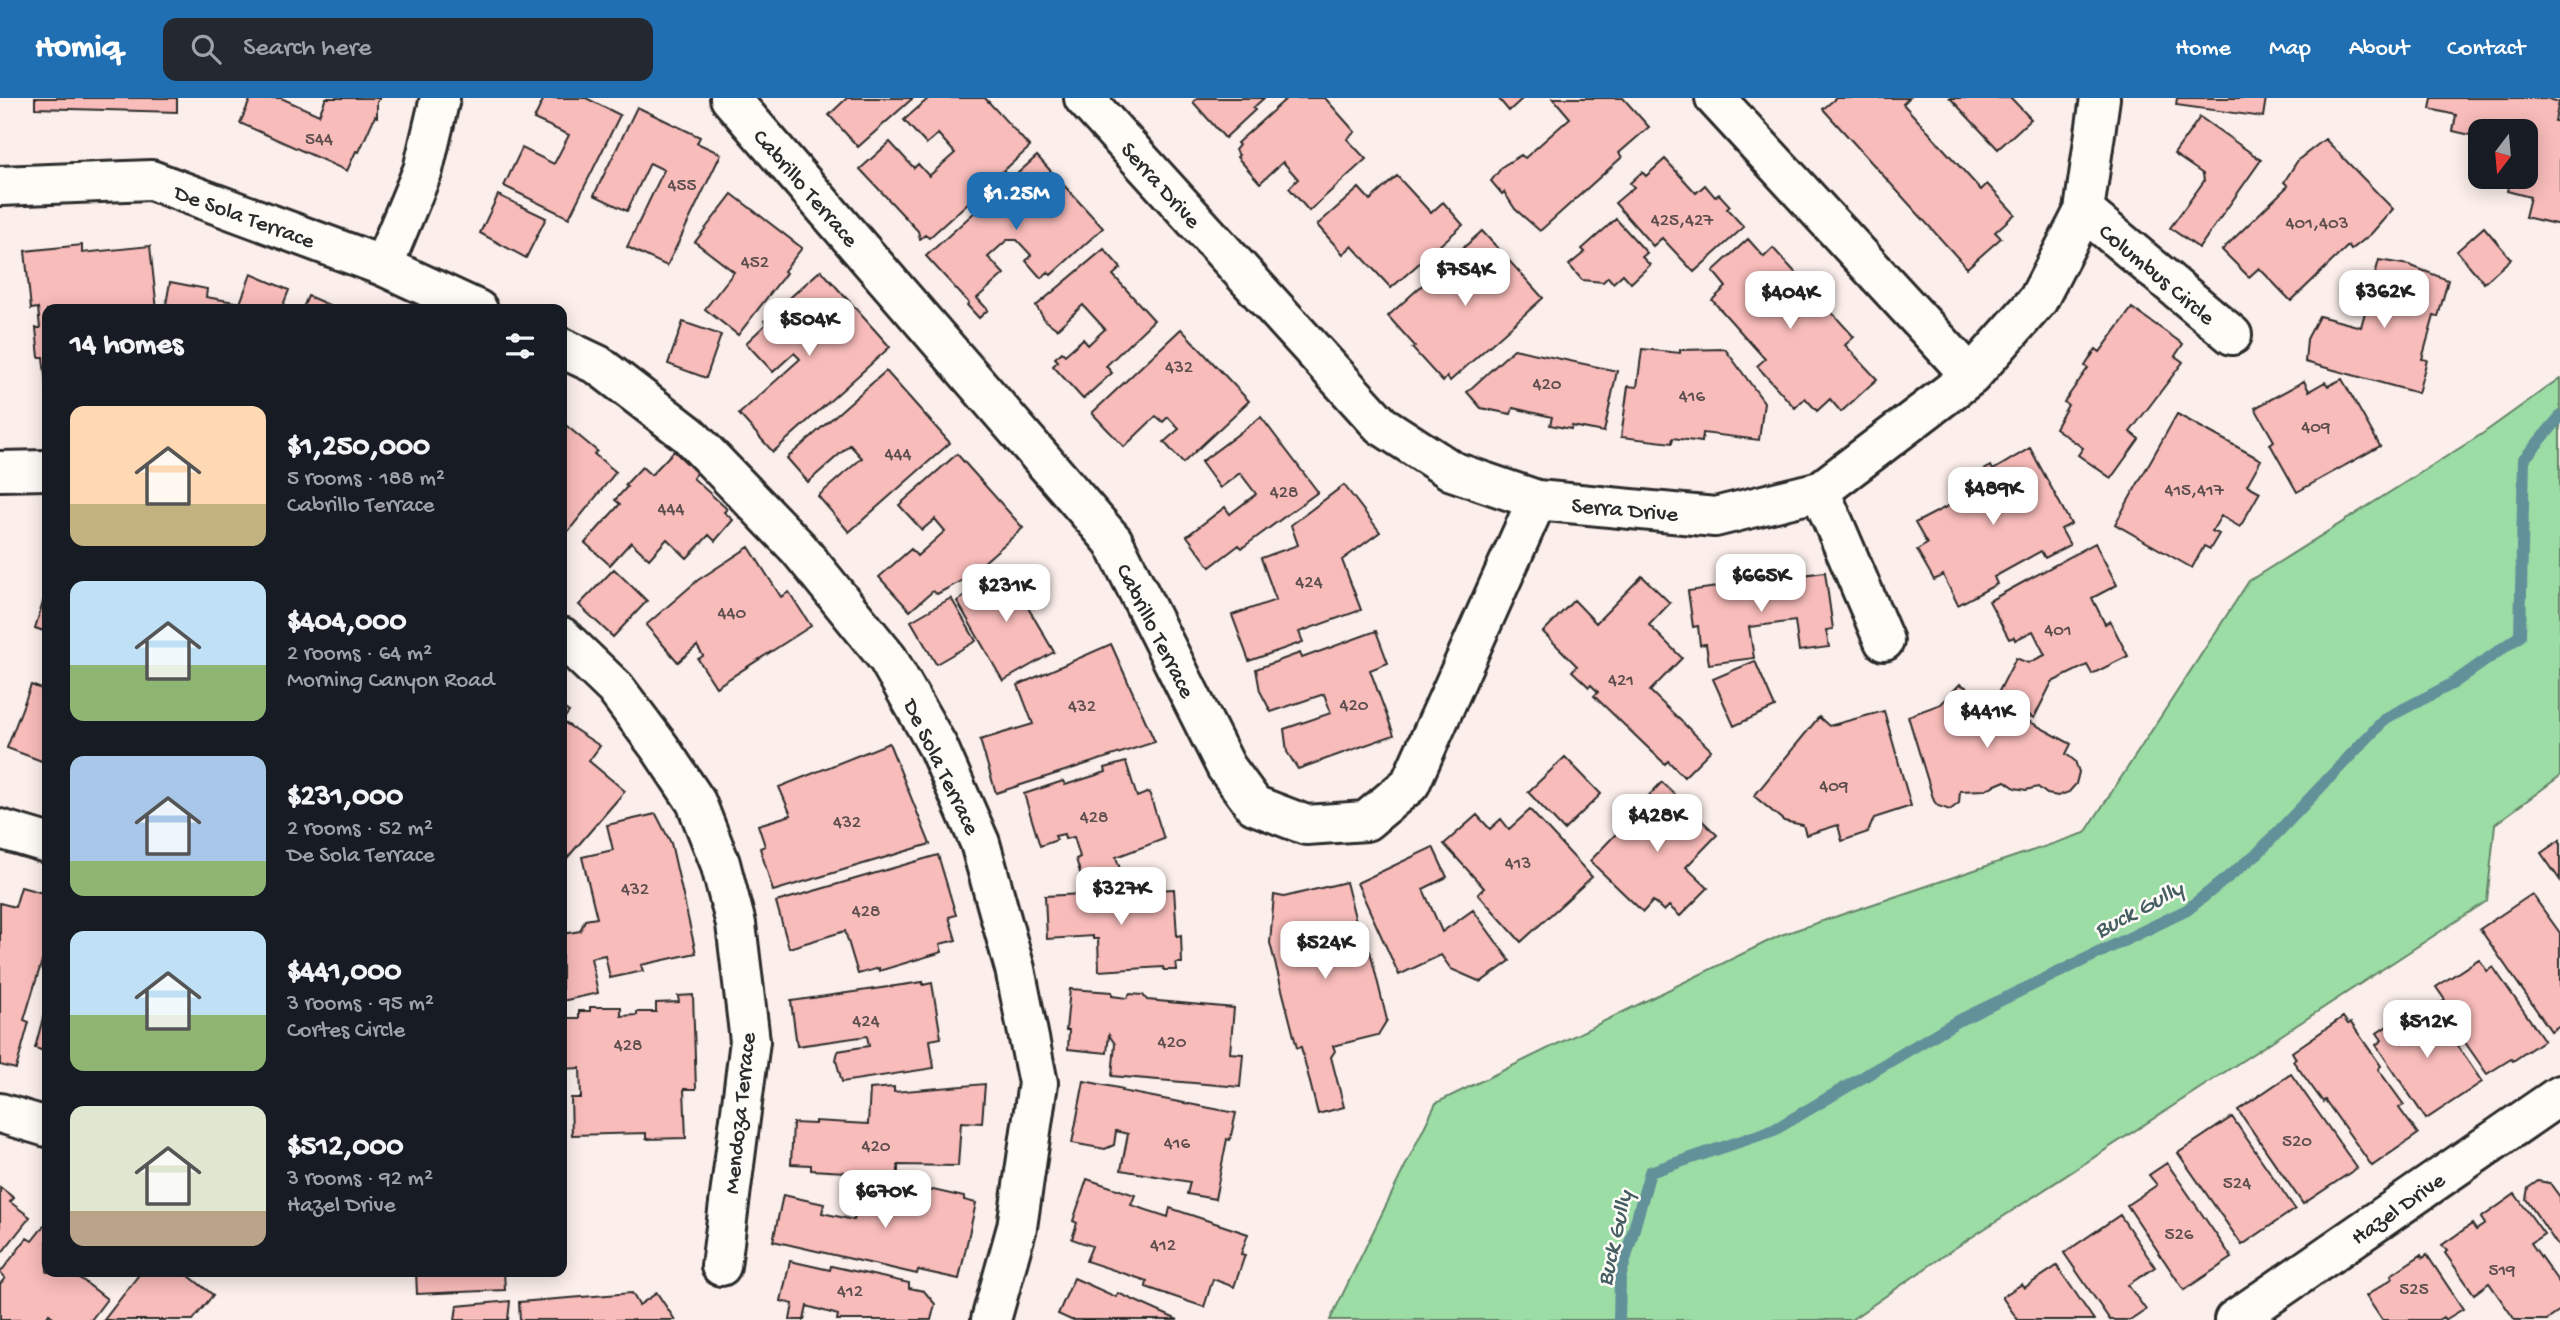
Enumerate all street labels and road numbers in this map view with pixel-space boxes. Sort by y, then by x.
street label: Cabrillo Terrace [746,125,864,255]
street label: Serra Drive [1114,137,1206,236]
street label: De Sola Terrace [168,180,319,257]
street label: Columbus Circle [2092,219,2220,333]
street label: Serra Drive [1570,493,1680,530]
street label: Cabrillo Terrace [1108,560,1200,704]
street label: De Sola Terrace [894,693,985,841]
street label: Mendoza Terrace [720,1030,763,1195]
street label: Hazel Drive [2347,1167,2452,1252]

